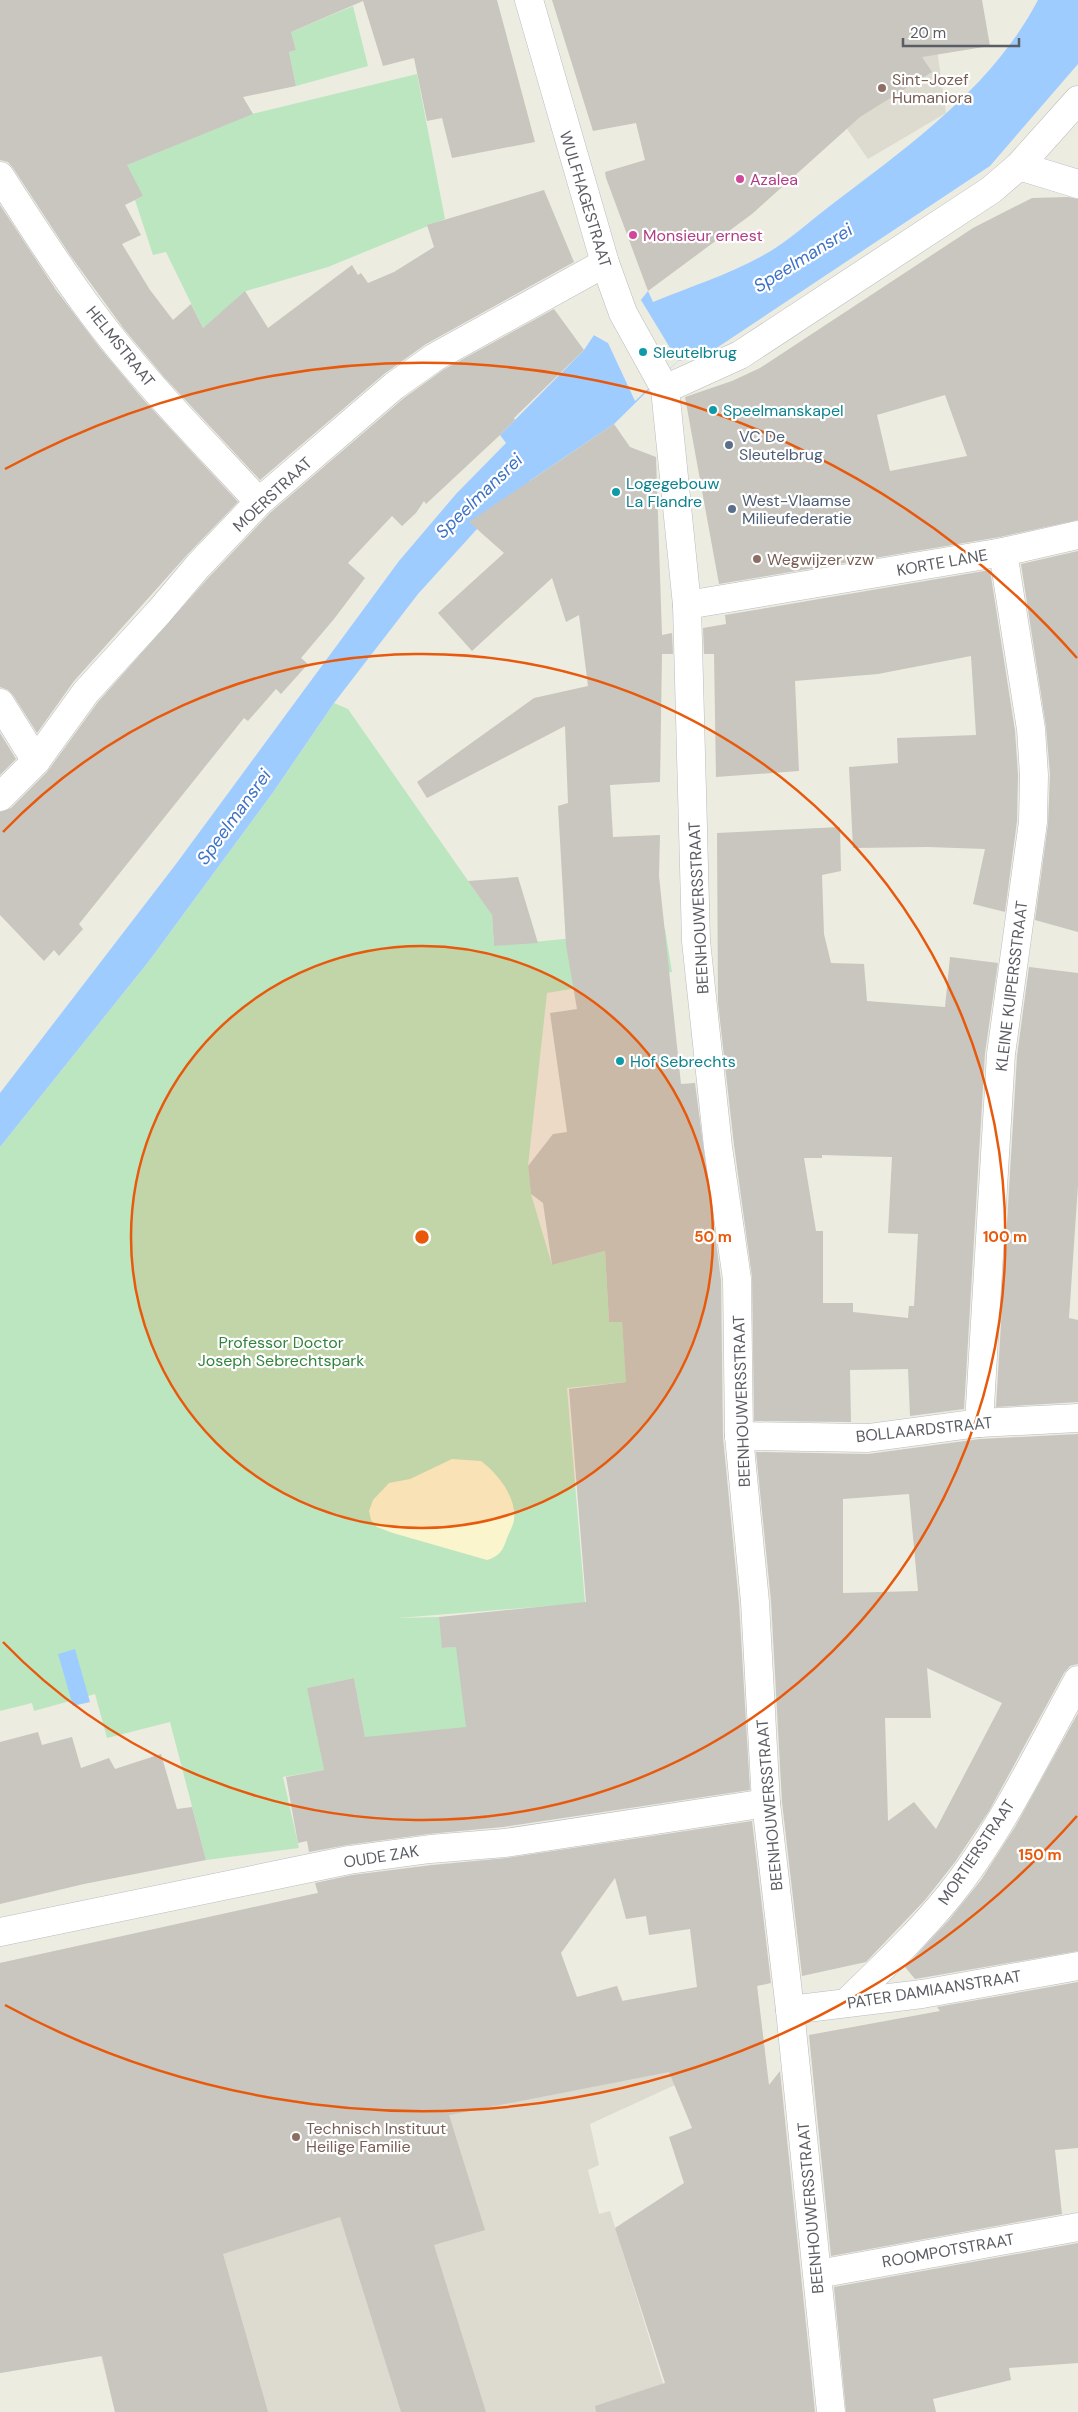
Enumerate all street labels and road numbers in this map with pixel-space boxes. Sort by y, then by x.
street label: WULFHAGESTRAAT [555,128,616,270]
street label: HELMSTRAAT [82,302,160,391]
street label: MOERSTRAAT [228,452,316,536]
street label: KORTE LANE [895,544,989,581]
street label: BEENHOUWERSSTRAAT [684,821,713,995]
street label: KLEINE KUIPERSSTRAAT [991,899,1032,1073]
street label: BEENHOUWERSSTRAAT [728,1314,755,1487]
street label: BOLLAARDSTRAAT [855,1412,993,1447]
street label: BEENHOUWERSSTRAAT [752,1718,787,1892]
street label: MORTIERSTRAAT [933,1795,1020,1909]
street label: OUDE ZAK [342,1840,420,1873]
street label: PATER DAMIAANSTRAAT [846,1965,1023,2014]
street label: BEENHOUWERSSTRAAT [793,2121,828,2295]
street label: ROOMPOTSTRAAT [880,2229,1016,2272]

